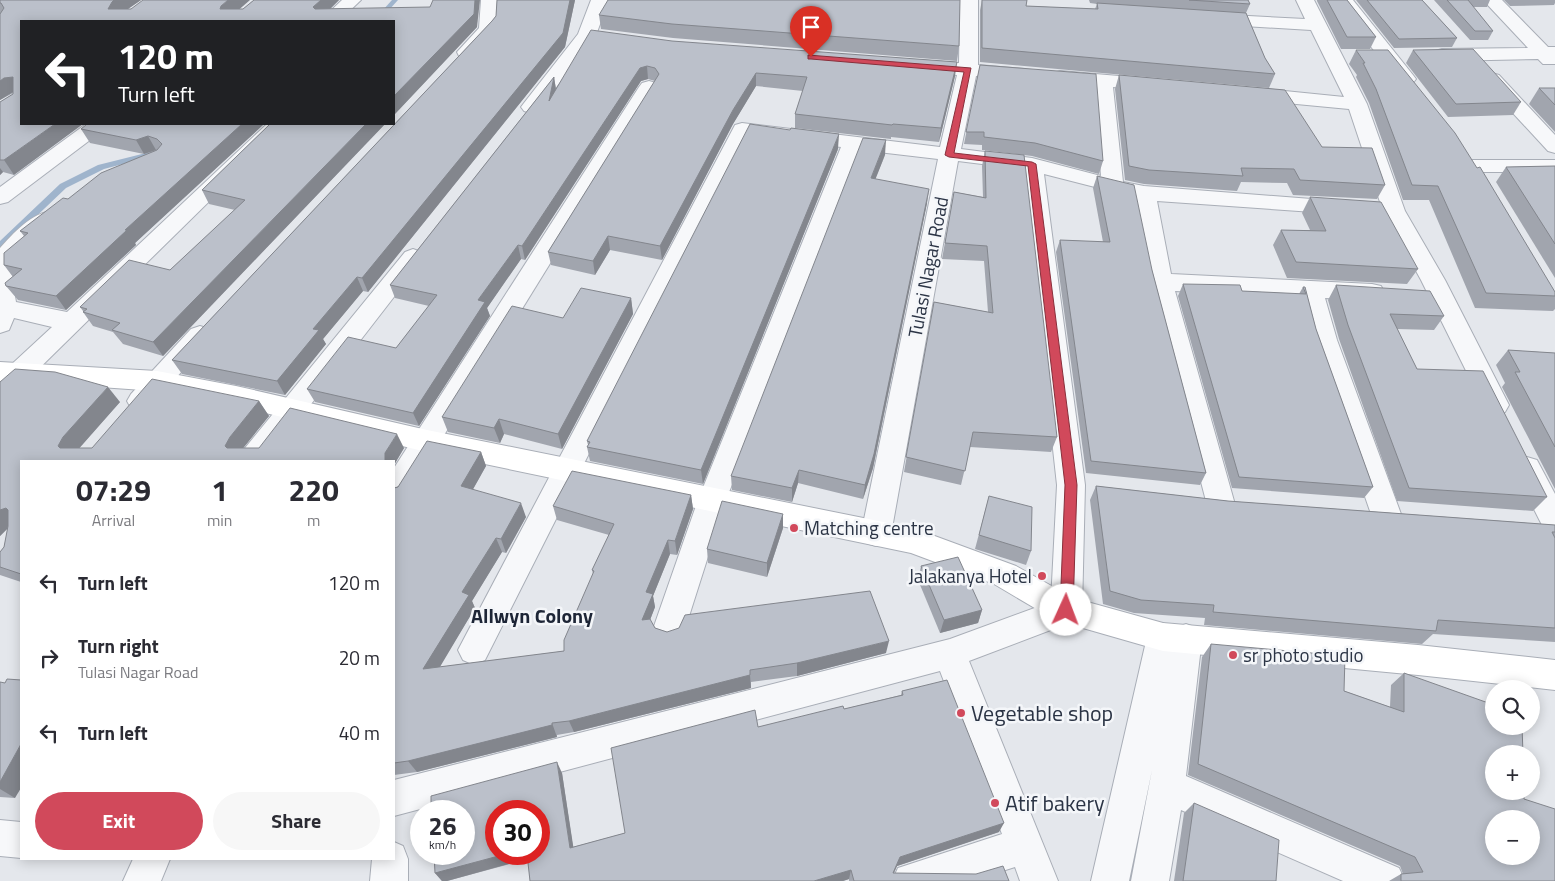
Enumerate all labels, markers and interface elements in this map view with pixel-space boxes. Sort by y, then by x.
pin [790,6,832,57]
icon: arrive [797,13,825,41]
text: 120 m [118,29,214,83]
icon: left [35,40,100,105]
text: Turn left [118,77,195,111]
street label: Tulasi Nagar Road [900,194,955,340]
text: 07:29 [76,467,151,513]
text: 1 [211,467,228,513]
text: 220 [289,467,339,513]
text: Arrival [92,508,135,532]
text: min [207,508,232,532]
text: m [307,508,320,532]
place label: Matching centre [804,513,934,542]
marker: Matching centre [788,522,800,534]
place label: Jalakanya Hotel [908,561,1032,590]
text: Turn left [78,568,148,597]
text: 120 m [328,568,380,597]
icon: left [35,569,63,597]
marker: Jalakanya Hotel [1036,570,1048,582]
position arrow [1039,583,1091,635]
district label: Allwyn Colony [471,600,593,631]
text: Turn right [78,631,159,660]
place label: sr photo studio [1243,640,1363,669]
text: 20 m [339,643,380,672]
icon: right [35,644,63,672]
marker: sr photo studio [1227,649,1239,661]
text: Tulasi Nagar Road [78,660,198,684]
map controls [1485,680,1540,865]
button: search [1485,680,1540,735]
place label: Vegetable shop [971,696,1113,730]
marker: Vegetable shop [955,707,967,719]
text: Turn left [78,718,148,747]
text: 40 m [339,718,380,747]
icon: left [35,719,63,747]
button: + [1485,745,1540,800]
place label: Atif bakery [1005,786,1105,820]
button: Exit [35,792,203,850]
button: Share [213,792,380,850]
marker: Atif bakery [989,797,1001,809]
speed limit sign: 30 [485,800,550,865]
text: 26 [428,807,457,845]
button: − [1485,810,1540,865]
text: km/h [429,835,456,854]

